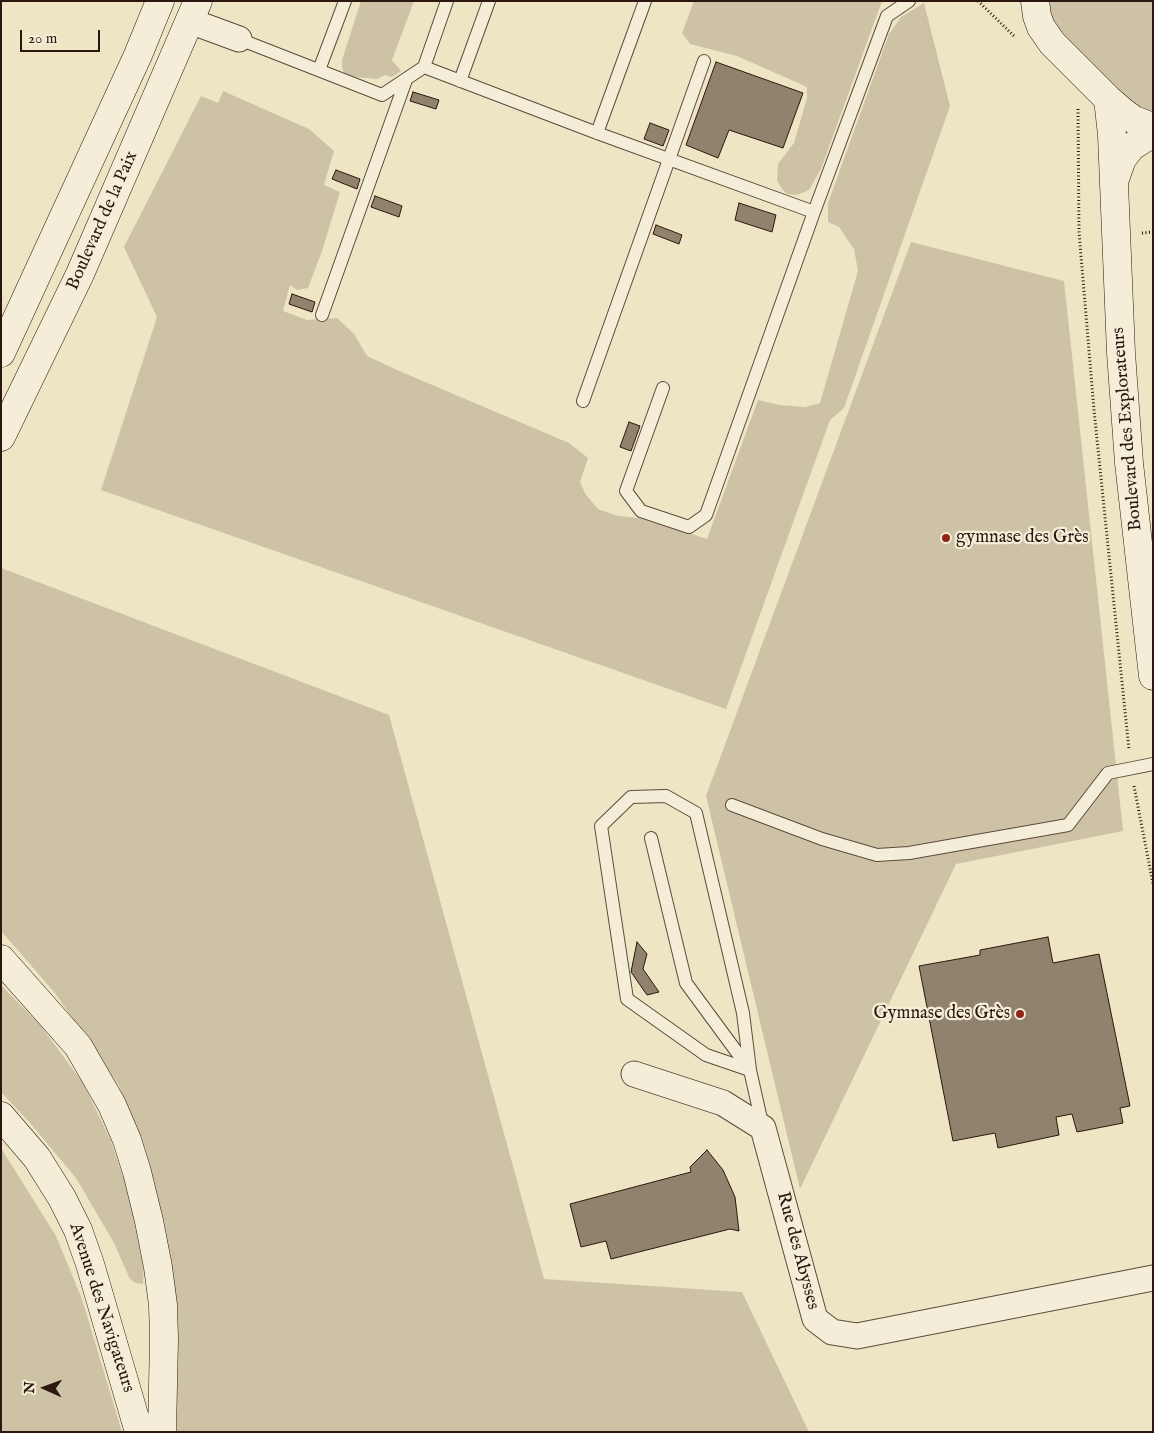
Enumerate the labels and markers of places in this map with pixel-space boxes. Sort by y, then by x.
place label: gymnase des Grès [956,527,1089,549]
marker: gymnase des Grès [940,532,952,544]
place label: Gymnase des Grès [873,1003,1010,1025]
marker: Gymnase des Grès [1014,1008,1026,1020]

